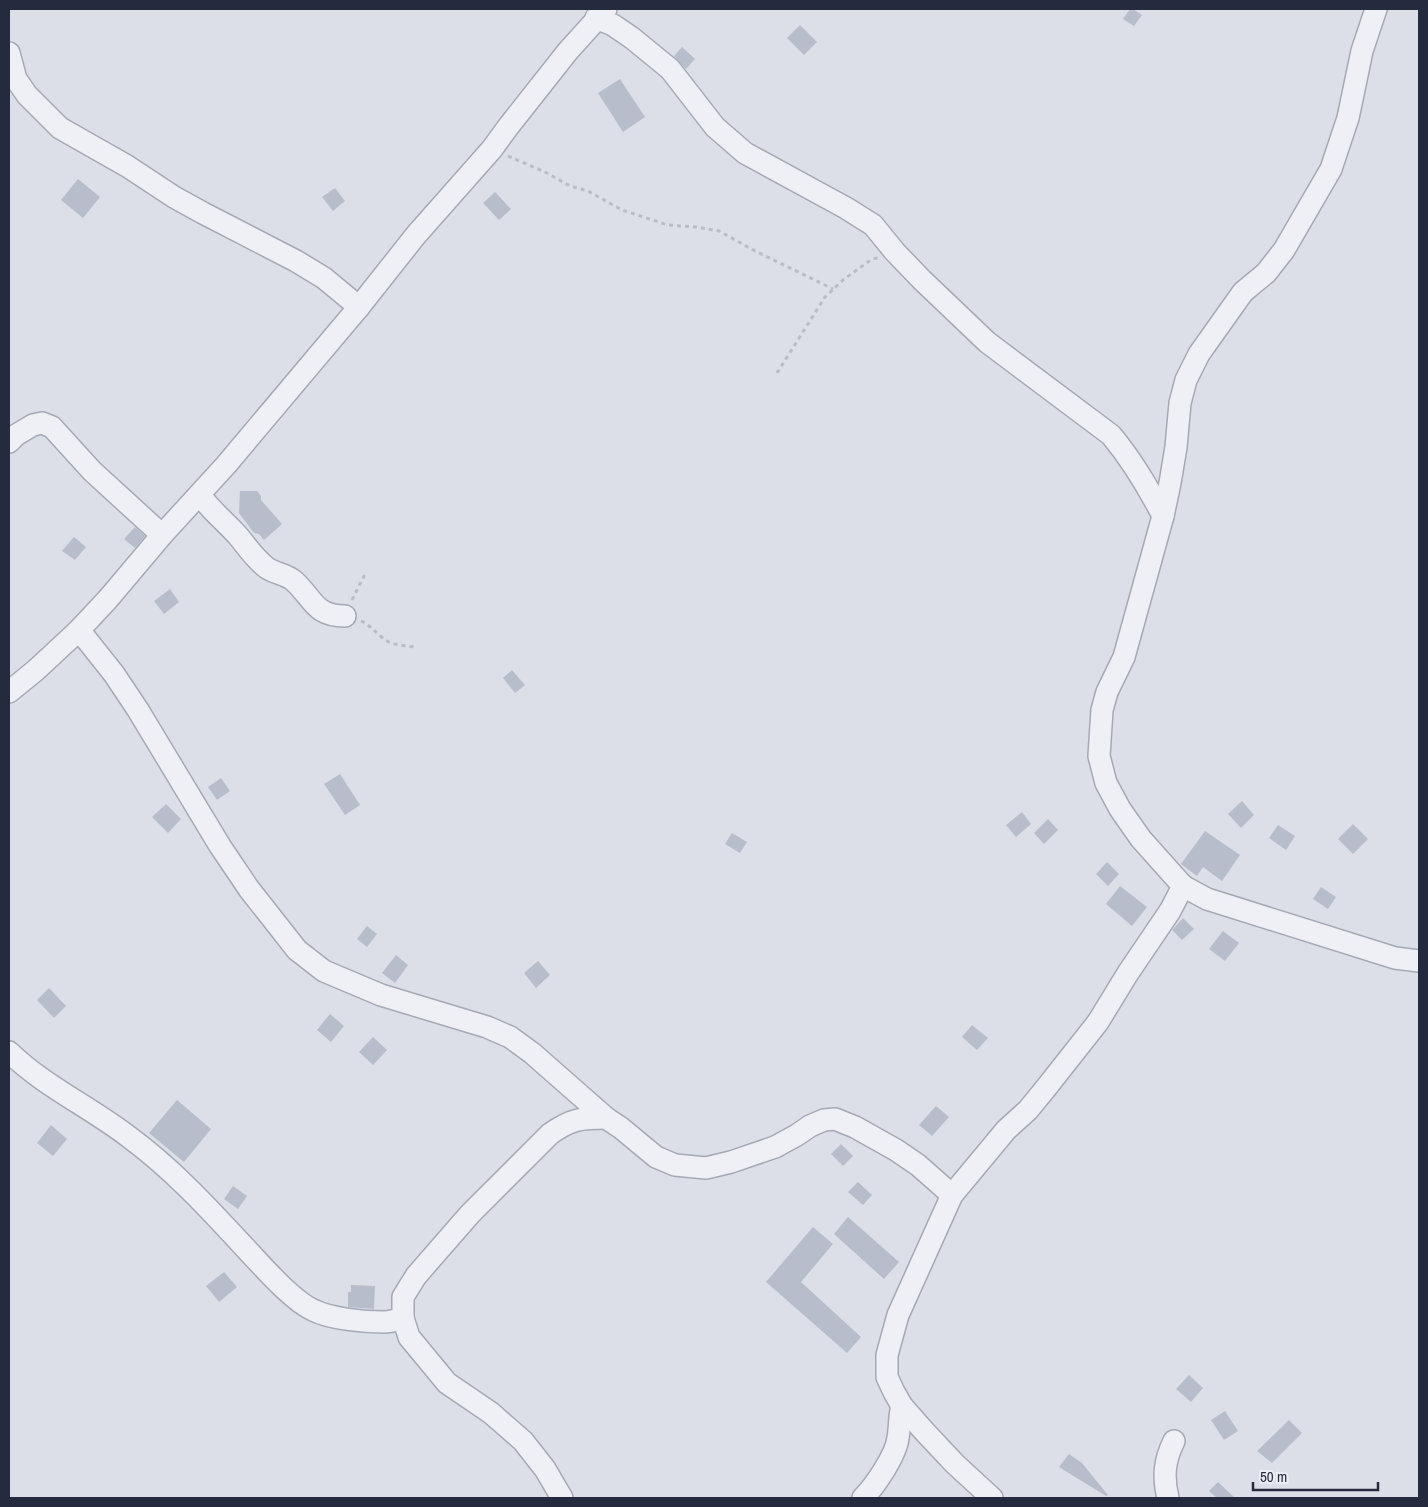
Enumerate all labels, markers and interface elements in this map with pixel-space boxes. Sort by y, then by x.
scale bar [1253,1460,1378,1492]
text: 50 m [1260,1466,1287,1487]

